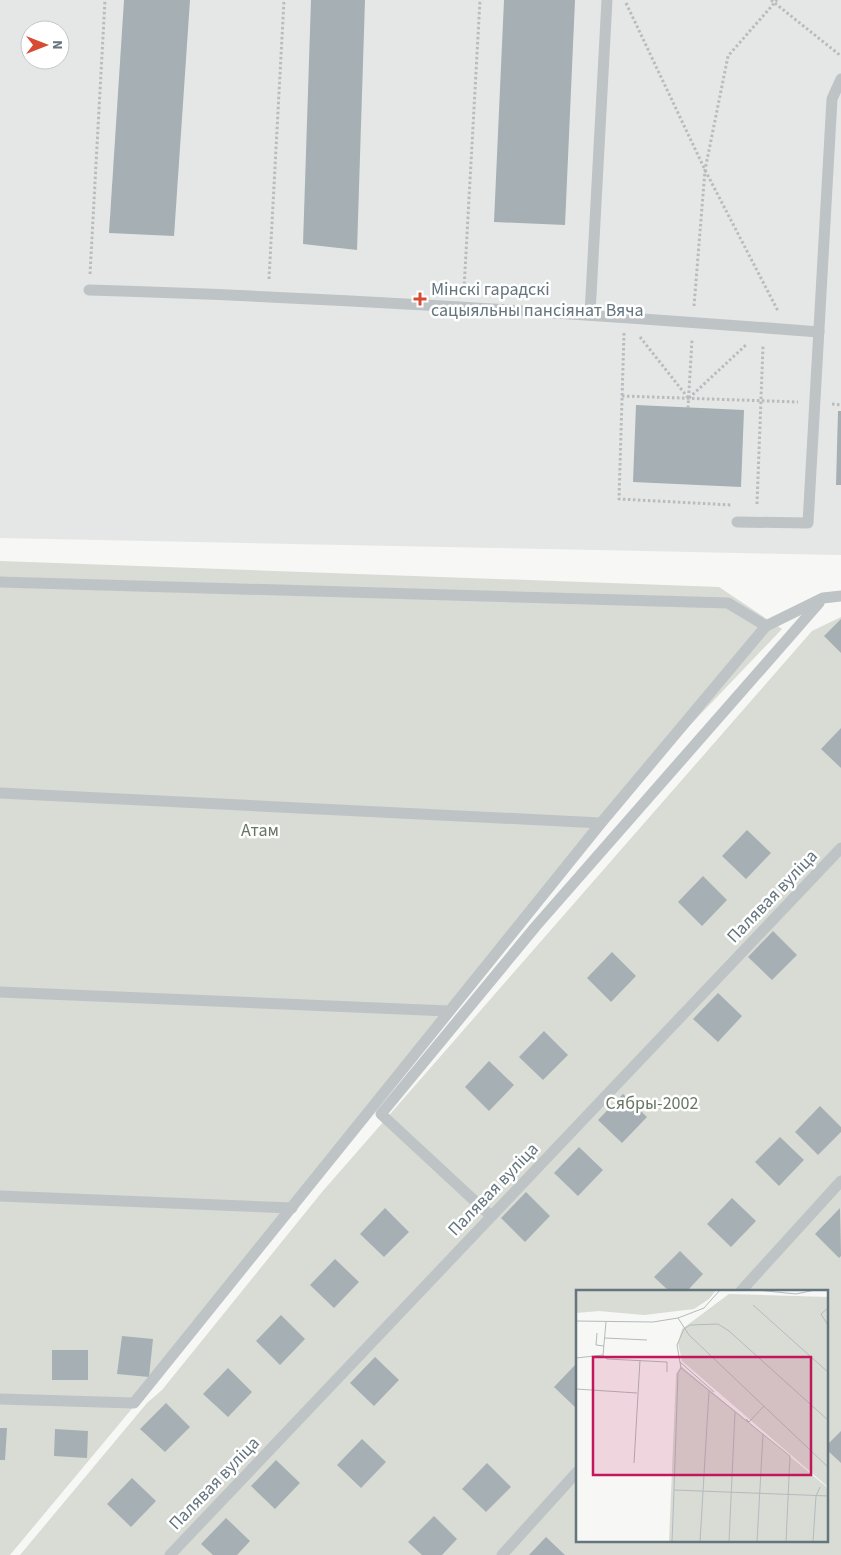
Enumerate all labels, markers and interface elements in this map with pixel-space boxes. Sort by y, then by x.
north arrow [20,20,70,70]
text: N [47,40,67,50]
place label: Мінскі гарадскі сацыяльны пансіянат Вяча [431,277,644,323]
marker: Мінскі гарадскі сацыяльны пансіянат Вяча [413,292,427,306]
park label: Атам [241,818,279,843]
street label: Палявая вуліца [721,844,823,949]
park label: Сябры-2002 [606,1091,698,1116]
street label: Палявая вуліца [442,1137,544,1242]
inset map [576,1290,828,1542]
street label: Палявая вуліца [163,1431,265,1536]

